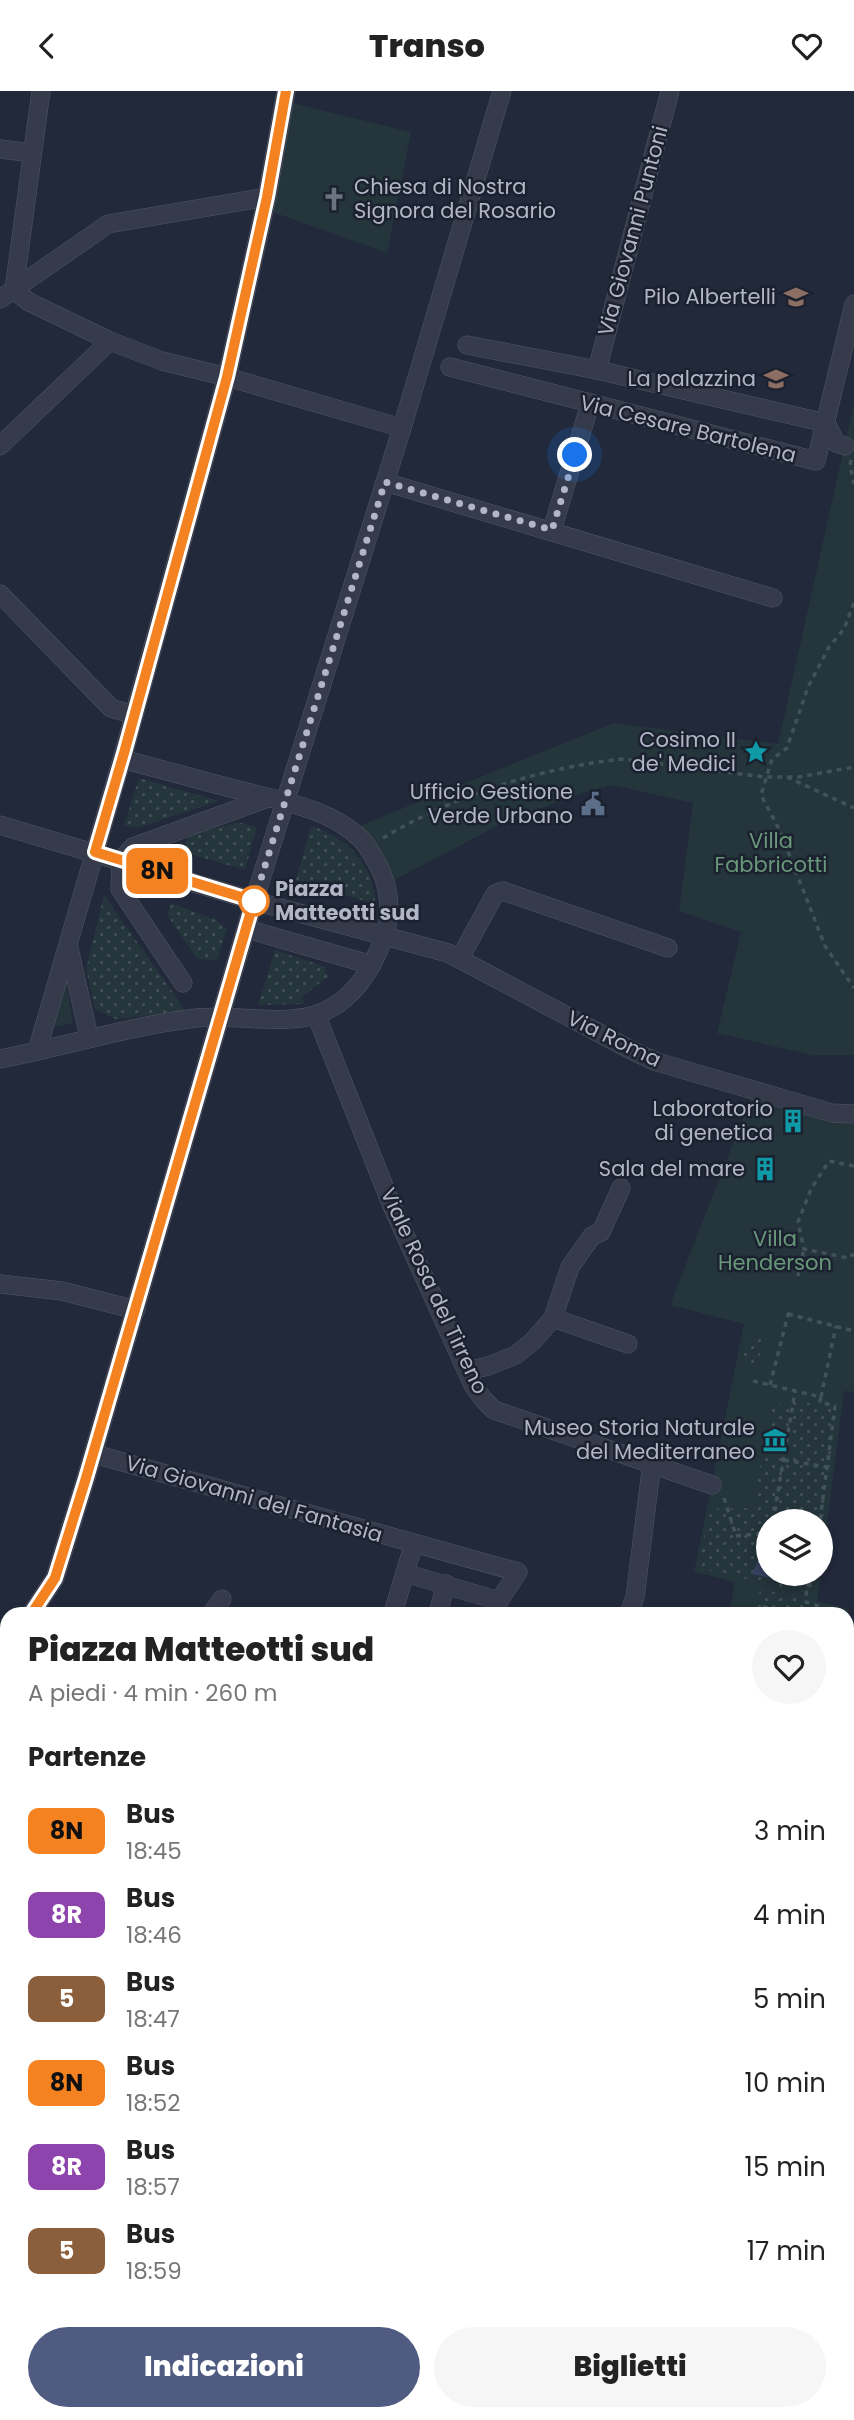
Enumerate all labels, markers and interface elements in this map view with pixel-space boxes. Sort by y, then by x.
text: Transo [369,23,485,68]
icon: back [28,27,66,65]
icon: heart [788,27,826,65]
street label: Via Giovanni Puntoni [590,123,675,339]
place label: Chiesa di Nostra Signora del Rosario [354,172,556,225]
church icon: Chiesa di Nostra Signora del Rosario [320,185,348,213]
place label: Pilo Albertelli [644,282,776,311]
school or university icon: Pilo Albertelli [782,283,810,311]
place label: La palazzina [627,364,756,393]
school or university icon: La palazzina [762,365,790,393]
street label: Via Cesare Bartolena [577,388,799,469]
your location [557,437,592,472]
place label: Cosimo II de' Medici [631,725,736,778]
place icon: Cosimo II de' Medici [742,738,770,766]
place label: Ufficio Gestione Verde Urbano [410,777,573,830]
public building icon: Ufficio Gestione Verde Urbano [579,790,607,818]
park label: Villa Fabbricotti [715,826,827,879]
line badge: 8N [125,848,188,894]
text: 8N [140,854,174,887]
place label: Piazza Matteotti sud [275,874,420,927]
marker: Piazza Matteotti sud [239,886,269,916]
street label: Via Roma [562,1003,666,1074]
place label: Laboratorio di genetica [653,1094,773,1147]
building icon: Laboratorio di genetica [779,1107,807,1135]
place label: Sala del mare [599,1154,745,1183]
building icon: Sala del mare [751,1155,779,1183]
street label: Viale Rosa del Tirreno [374,1183,495,1399]
park label: Villa Henderson [718,1224,832,1277]
place label: Museo Storia Naturale del Mediterraneo [524,1413,755,1466]
museum icon: Museo Storia Naturale del Mediterraneo [761,1426,789,1454]
street label: Via Giovanni del Fantasia [122,1448,386,1549]
map controls [756,1509,833,1586]
button: layers [756,1509,833,1586]
text: Piazza Matteotti sud [28,1626,374,1673]
button: heart [752,1630,826,1704]
text: A piedi · 4 min · 260 m [28,1677,277,1709]
text: Partenze [28,1739,146,1775]
text: Bus [126,1796,175,1832]
text: 3 min [754,1813,826,1849]
text: 8N [50,1814,83,1847]
text: 18:45 [126,1835,182,1867]
text: Bus [126,1880,175,1916]
text: 4 min [753,1897,826,1933]
text: 8R [51,1898,82,1931]
text: 18:46 [126,1919,182,1951]
text: Bus [126,1964,175,2000]
text: 5 min [753,1981,826,2017]
text: 5 [59,1982,74,2015]
text: 18:47 [126,2003,180,2035]
text: Bus [126,2048,175,2084]
text: 10 min [745,2065,826,2101]
text: 8N [50,2066,83,2099]
text: 18:52 [126,2087,180,2119]
text: Bus [126,2132,175,2168]
text: 15 min [745,2149,826,2185]
text: 8R [51,2150,82,2183]
text: 18:57 [126,2171,180,2203]
text: Bus [126,2216,175,2252]
text: 17 min [747,2233,826,2269]
text: 5 [59,2234,74,2267]
text: 18:59 [126,2255,182,2287]
button: Indicazioni [28,2327,420,2407]
button: Biglietti [434,2327,826,2407]

